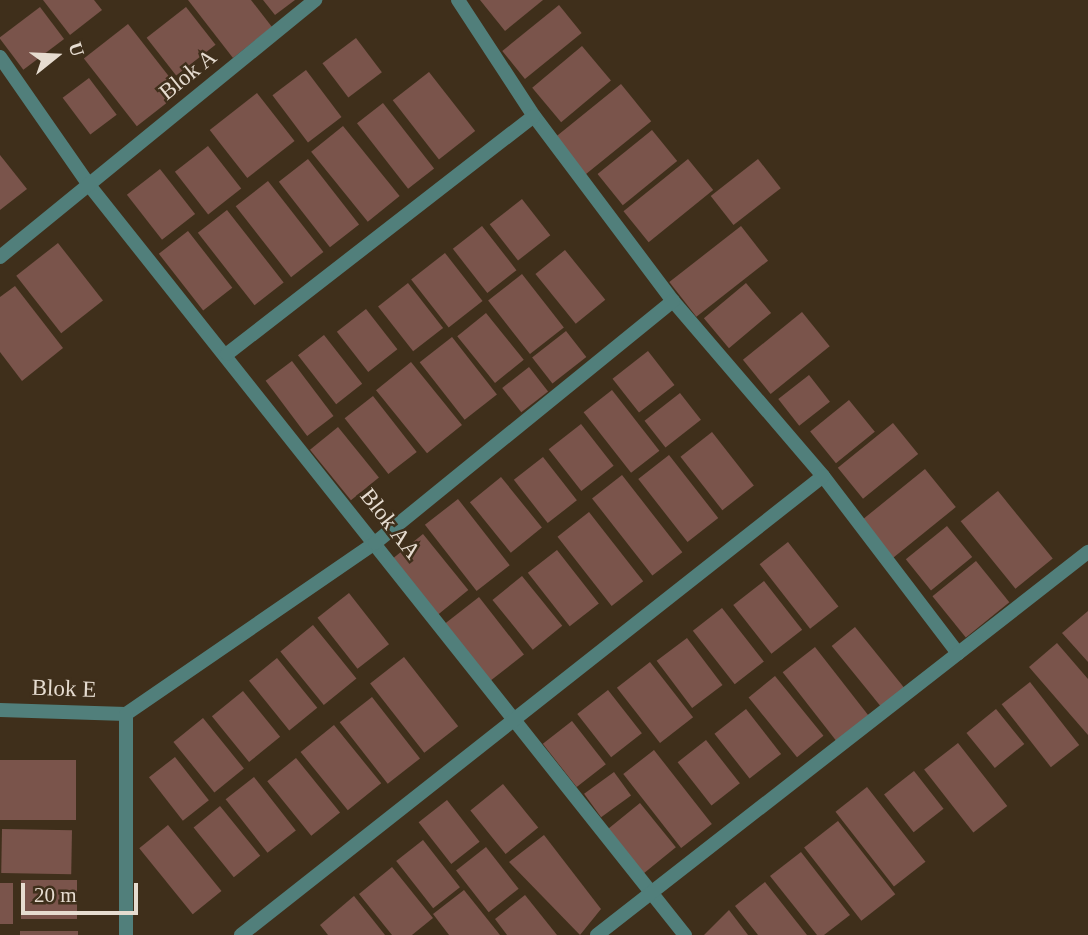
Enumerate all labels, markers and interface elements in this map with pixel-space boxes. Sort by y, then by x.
north arrow [21,21,91,91]
text: U [64,40,89,59]
street label: Blok A [153,43,223,107]
street label: Blok AA [353,483,427,565]
street label: Blok E [31,674,97,704]
scale bar [24,869,142,913]
text: 20 m [34,883,77,907]

